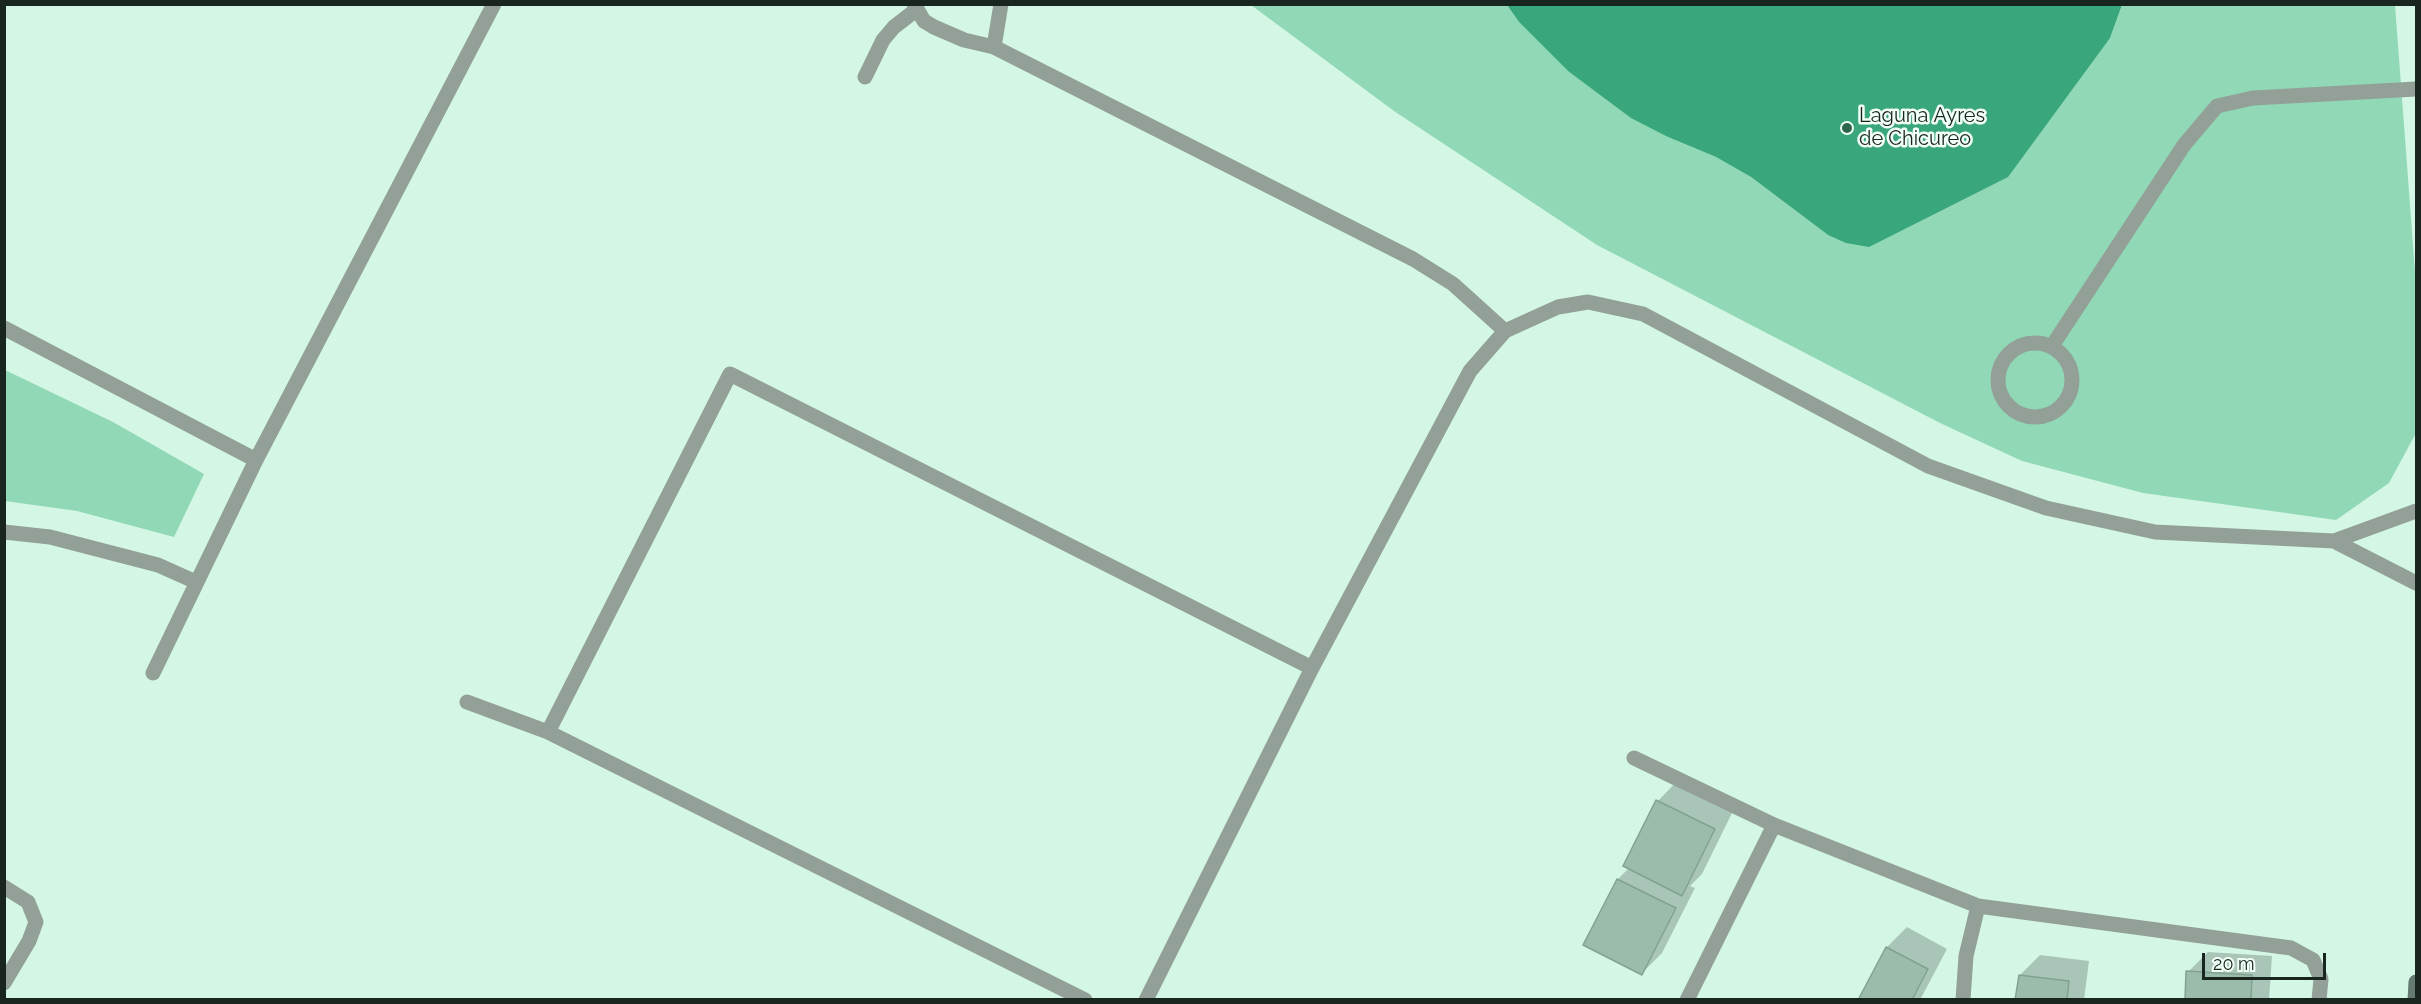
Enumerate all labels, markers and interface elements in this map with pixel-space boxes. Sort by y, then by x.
place label: Laguna Ayres de Chicureo [1859,104,1985,151]
marker: Laguna Ayres de Chicureo [1840,121,1854,135]
scale bar [2205,941,2330,979]
text: 20 m [2213,953,2255,974]

